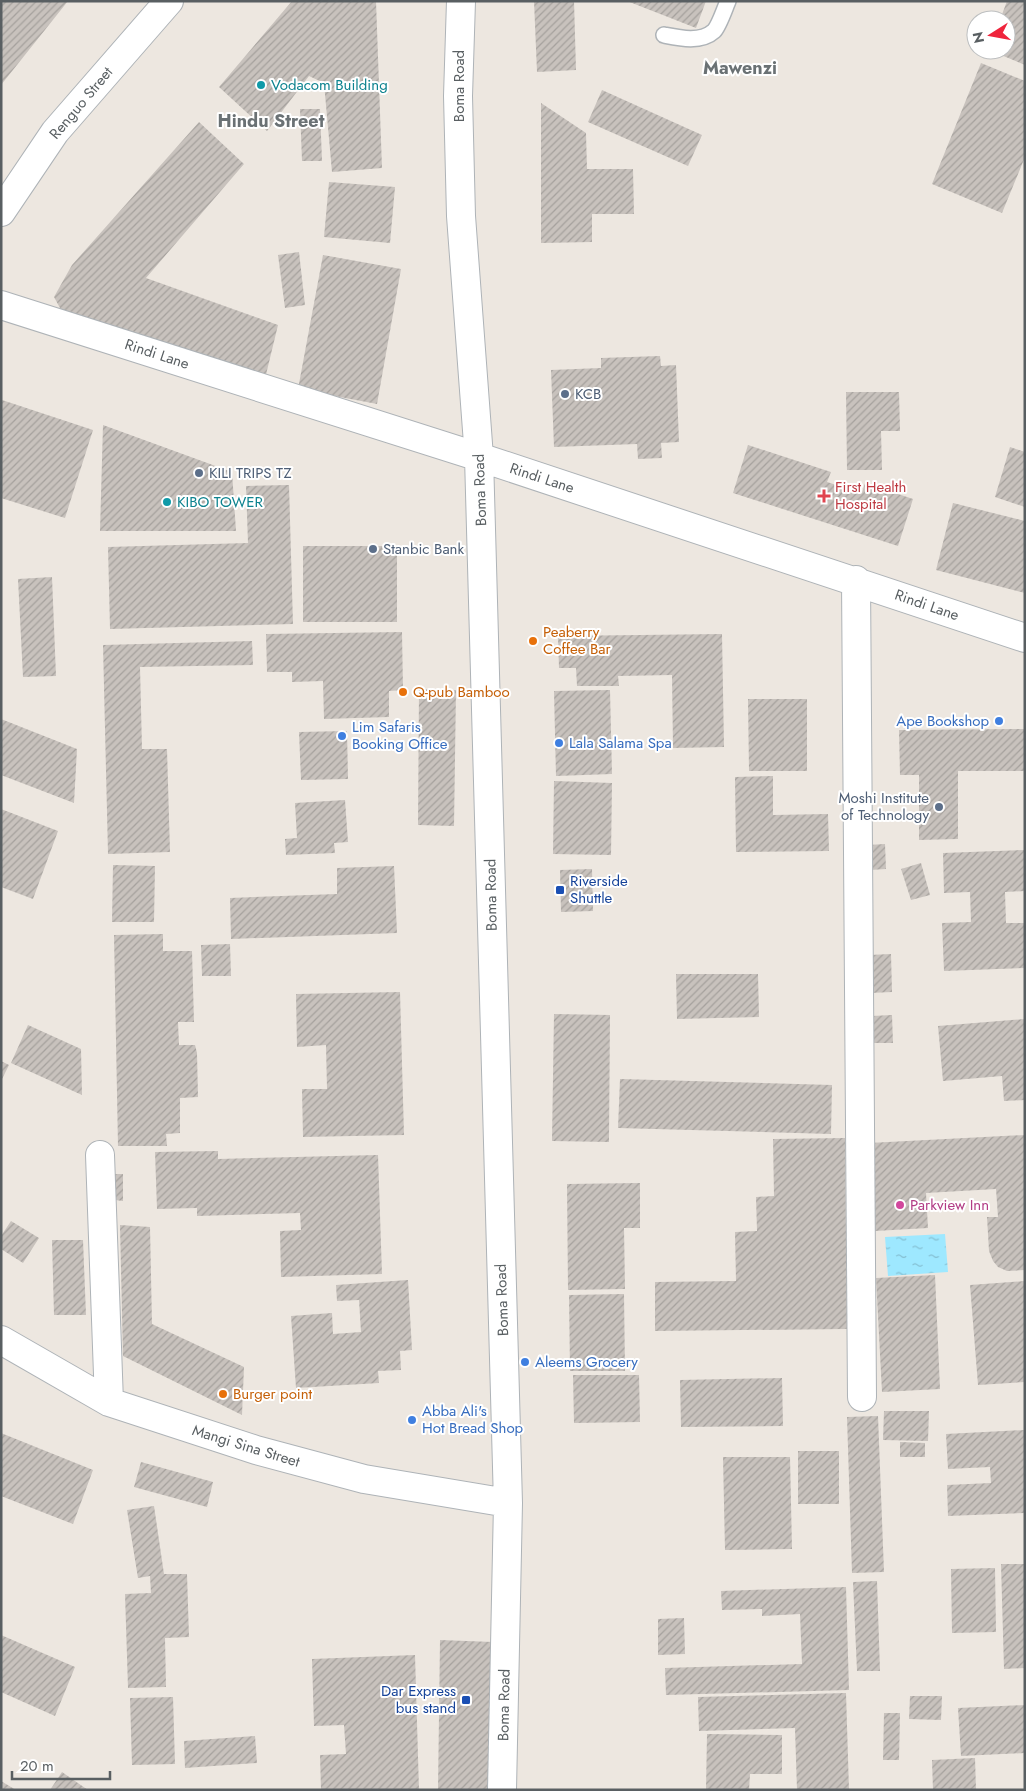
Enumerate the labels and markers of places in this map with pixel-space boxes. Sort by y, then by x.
place label: Vodacom Building [271,74,388,96]
marker: Vodacom Building [255,79,267,91]
place label: KCB [575,383,601,405]
marker: KCB [559,388,571,400]
place label: KILI TRIPS TZ [209,462,292,484]
marker: KILI TRIPS TZ [193,467,205,479]
place label: First Health Hospital [835,476,906,515]
marker: First Health Hospital [817,489,831,503]
place label: KIBO TOWER [177,491,264,513]
marker: KIBO TOWER [161,496,173,508]
place label: Stanbic Bank [383,538,464,560]
marker: Stanbic Bank [367,543,379,555]
place label: Peaberry Coffee Bar [543,621,612,660]
marker: Peaberry Coffee Bar [527,635,539,647]
place label: Q-pub Bamboo [413,681,510,703]
marker: Q-pub Bamboo [397,686,409,698]
place label: Ape Bookshop [896,710,989,732]
marker: Ape Bookshop [993,715,1005,727]
place label: Lim Safaris Booking Office [352,716,448,755]
marker: Lim Safaris Booking Office [336,730,348,742]
place label: Lala Salama Spa [569,732,672,754]
marker: Lala Salama Spa [553,737,565,749]
place label: Moshi Institute of Technology [838,787,929,826]
marker: Moshi Institute of Technology [933,801,945,813]
place label: Riverside Shuttle [570,870,628,909]
marker: Riverside Shuttle [554,884,566,896]
place label: Parkview Inn [910,1194,989,1216]
marker: Parkview Inn [894,1199,906,1211]
place label: Aleems Grocery [535,1351,638,1373]
marker: Aleems Grocery [519,1356,531,1368]
place label: Burger point [233,1383,313,1405]
marker: Burger point [217,1388,229,1400]
place label: Abba Ali's Hot Bread Shop [422,1400,524,1439]
marker: Abba Ali's Hot Bread Shop [406,1414,418,1426]
place label: Dar Express bus stand [381,1680,456,1719]
marker: Dar Express bus stand [460,1694,472,1706]

